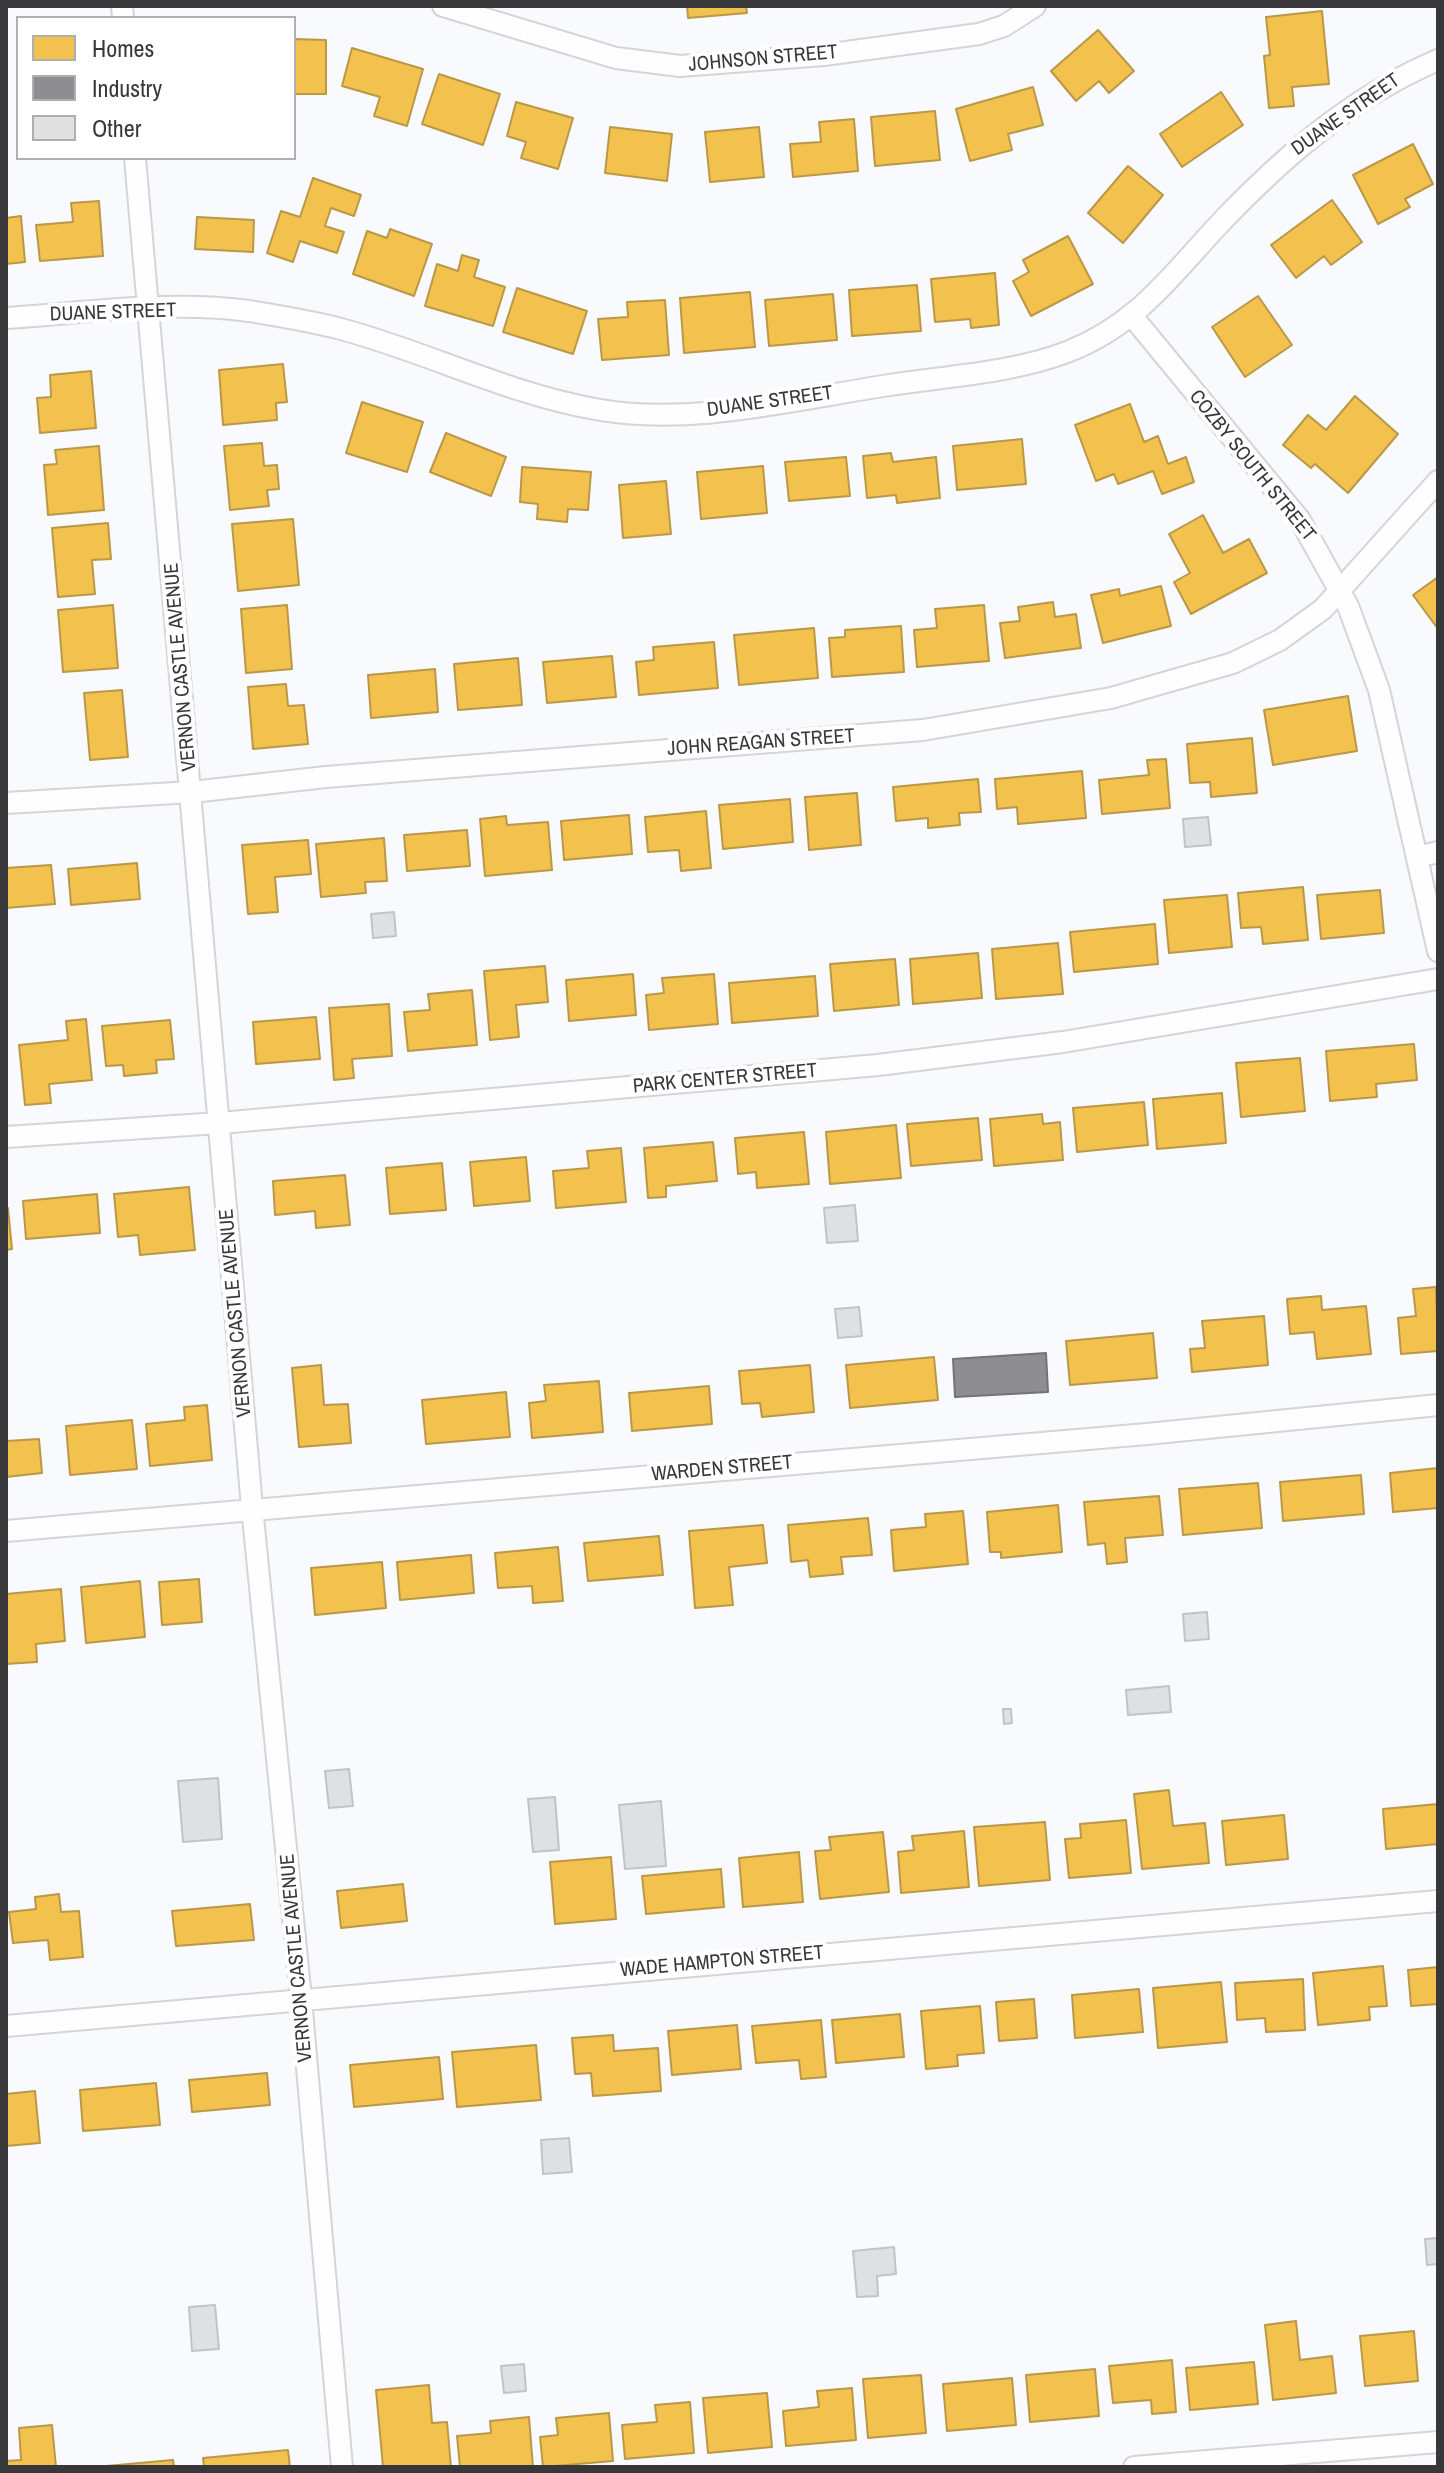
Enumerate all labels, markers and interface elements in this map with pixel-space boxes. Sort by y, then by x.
legend [16,16,296,160]
text: Homes [92,32,154,64]
street label: JOHNSON STREET [688,41,838,77]
street label: DUANE STREET [1287,69,1405,161]
text: Industry [92,72,162,104]
text: Other [92,112,141,144]
street label: DUANE STREET [49,299,177,327]
street label: DUANE STREET [706,381,834,423]
street label: COZBY SOUTH STREET [1184,386,1320,546]
street label: VERNON CASTLE AVENUE [160,562,202,772]
street label: JOHN REAGAN STREET [667,724,855,762]
street label: PARK CENTER STREET [632,1059,818,1099]
street label: VERNON CASTLE AVENUE [215,1208,257,1418]
street label: WARDEN STREET [650,1451,794,1487]
street label: VERNON CASTLE AVENUE [276,1853,318,2063]
street label: WADE HAMPTON STREET [619,1941,825,1983]

